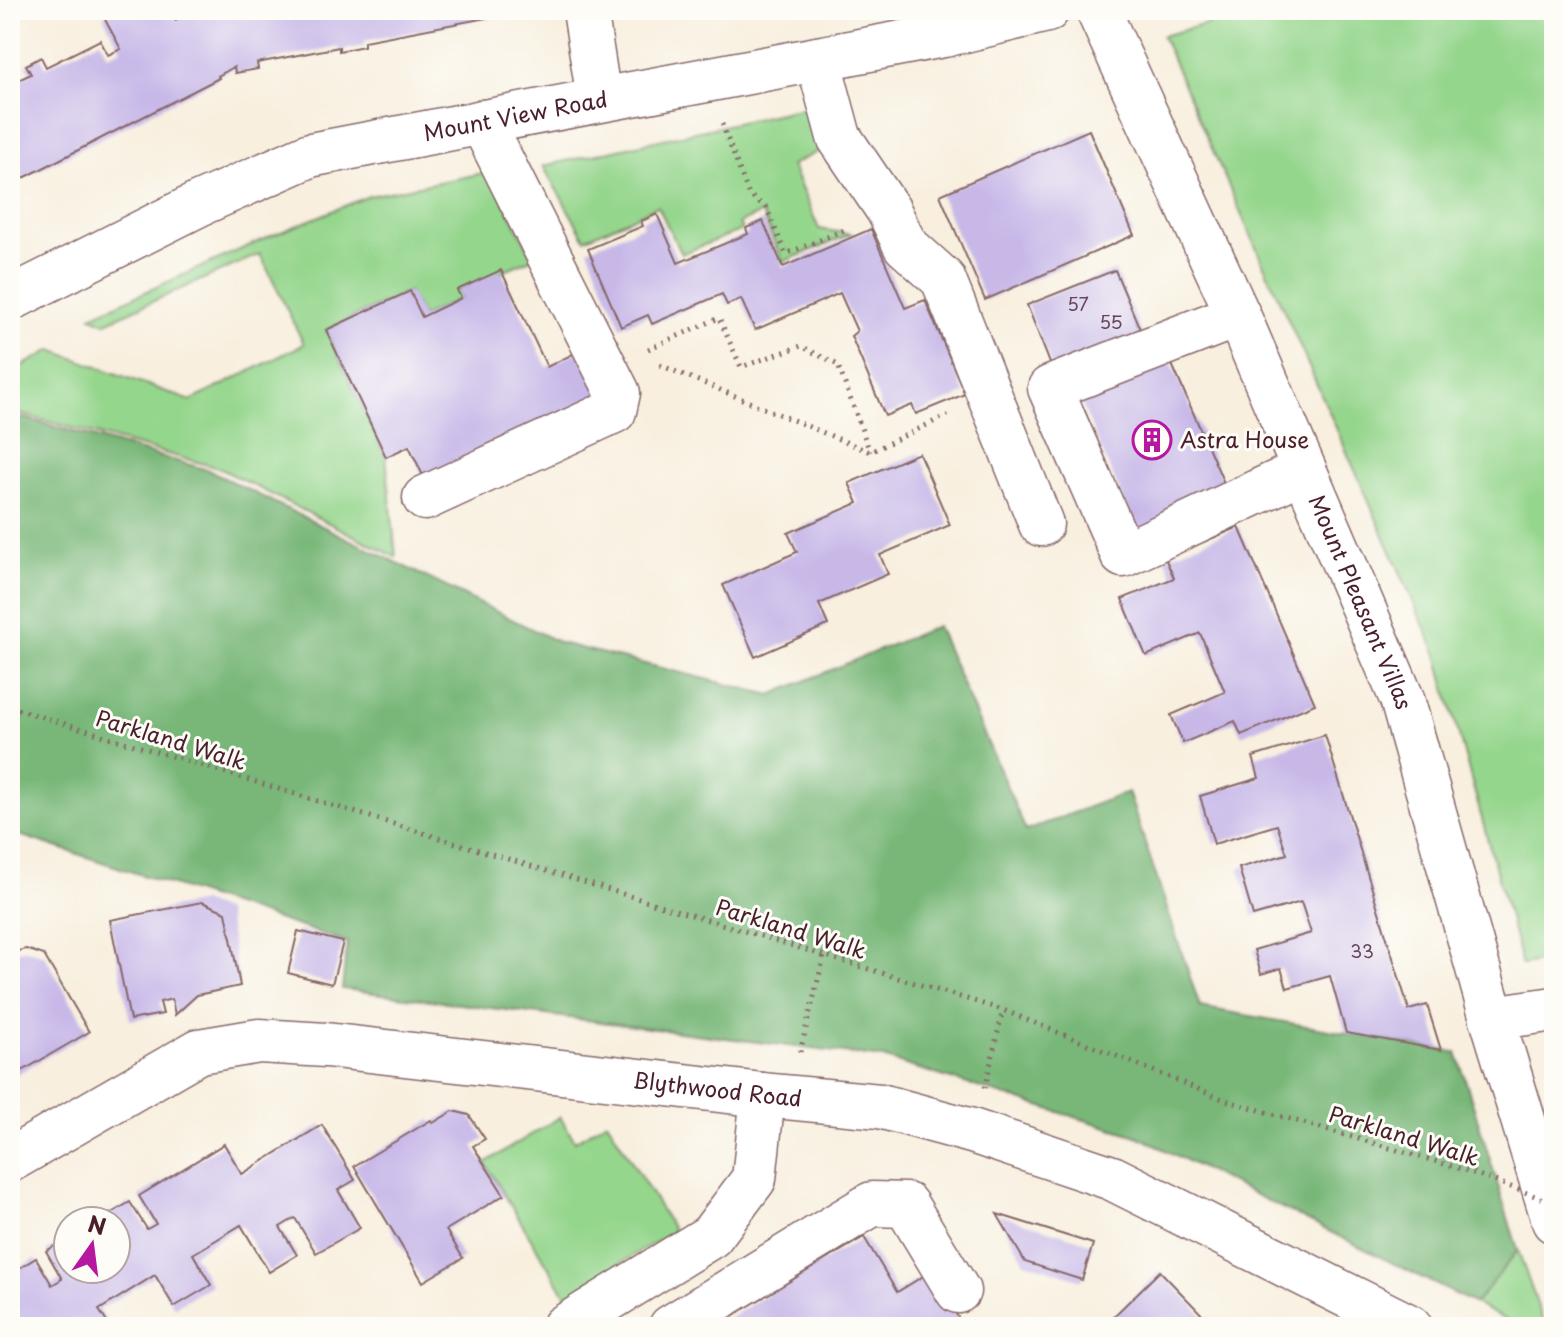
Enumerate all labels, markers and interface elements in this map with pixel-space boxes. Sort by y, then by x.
street label: Mount View Road [420,81,610,148]
house number: 57 [1067,290,1089,317]
house number: 55 [1099,308,1123,335]
building icon: Astra House [1131,419,1173,461]
place label: Astra House [1180,422,1309,455]
street label: Mount Pleasant Villas [1302,489,1422,713]
street label: Parkland Walk [92,700,251,777]
street label: Parkland Walk [712,889,871,966]
house number: 33 [1350,937,1374,964]
street label: Blythwood Road [631,1062,804,1114]
street label: Parkland Walk [1325,1096,1484,1173]
north arrow [52,1205,132,1285]
text: N [85,1206,110,1242]

